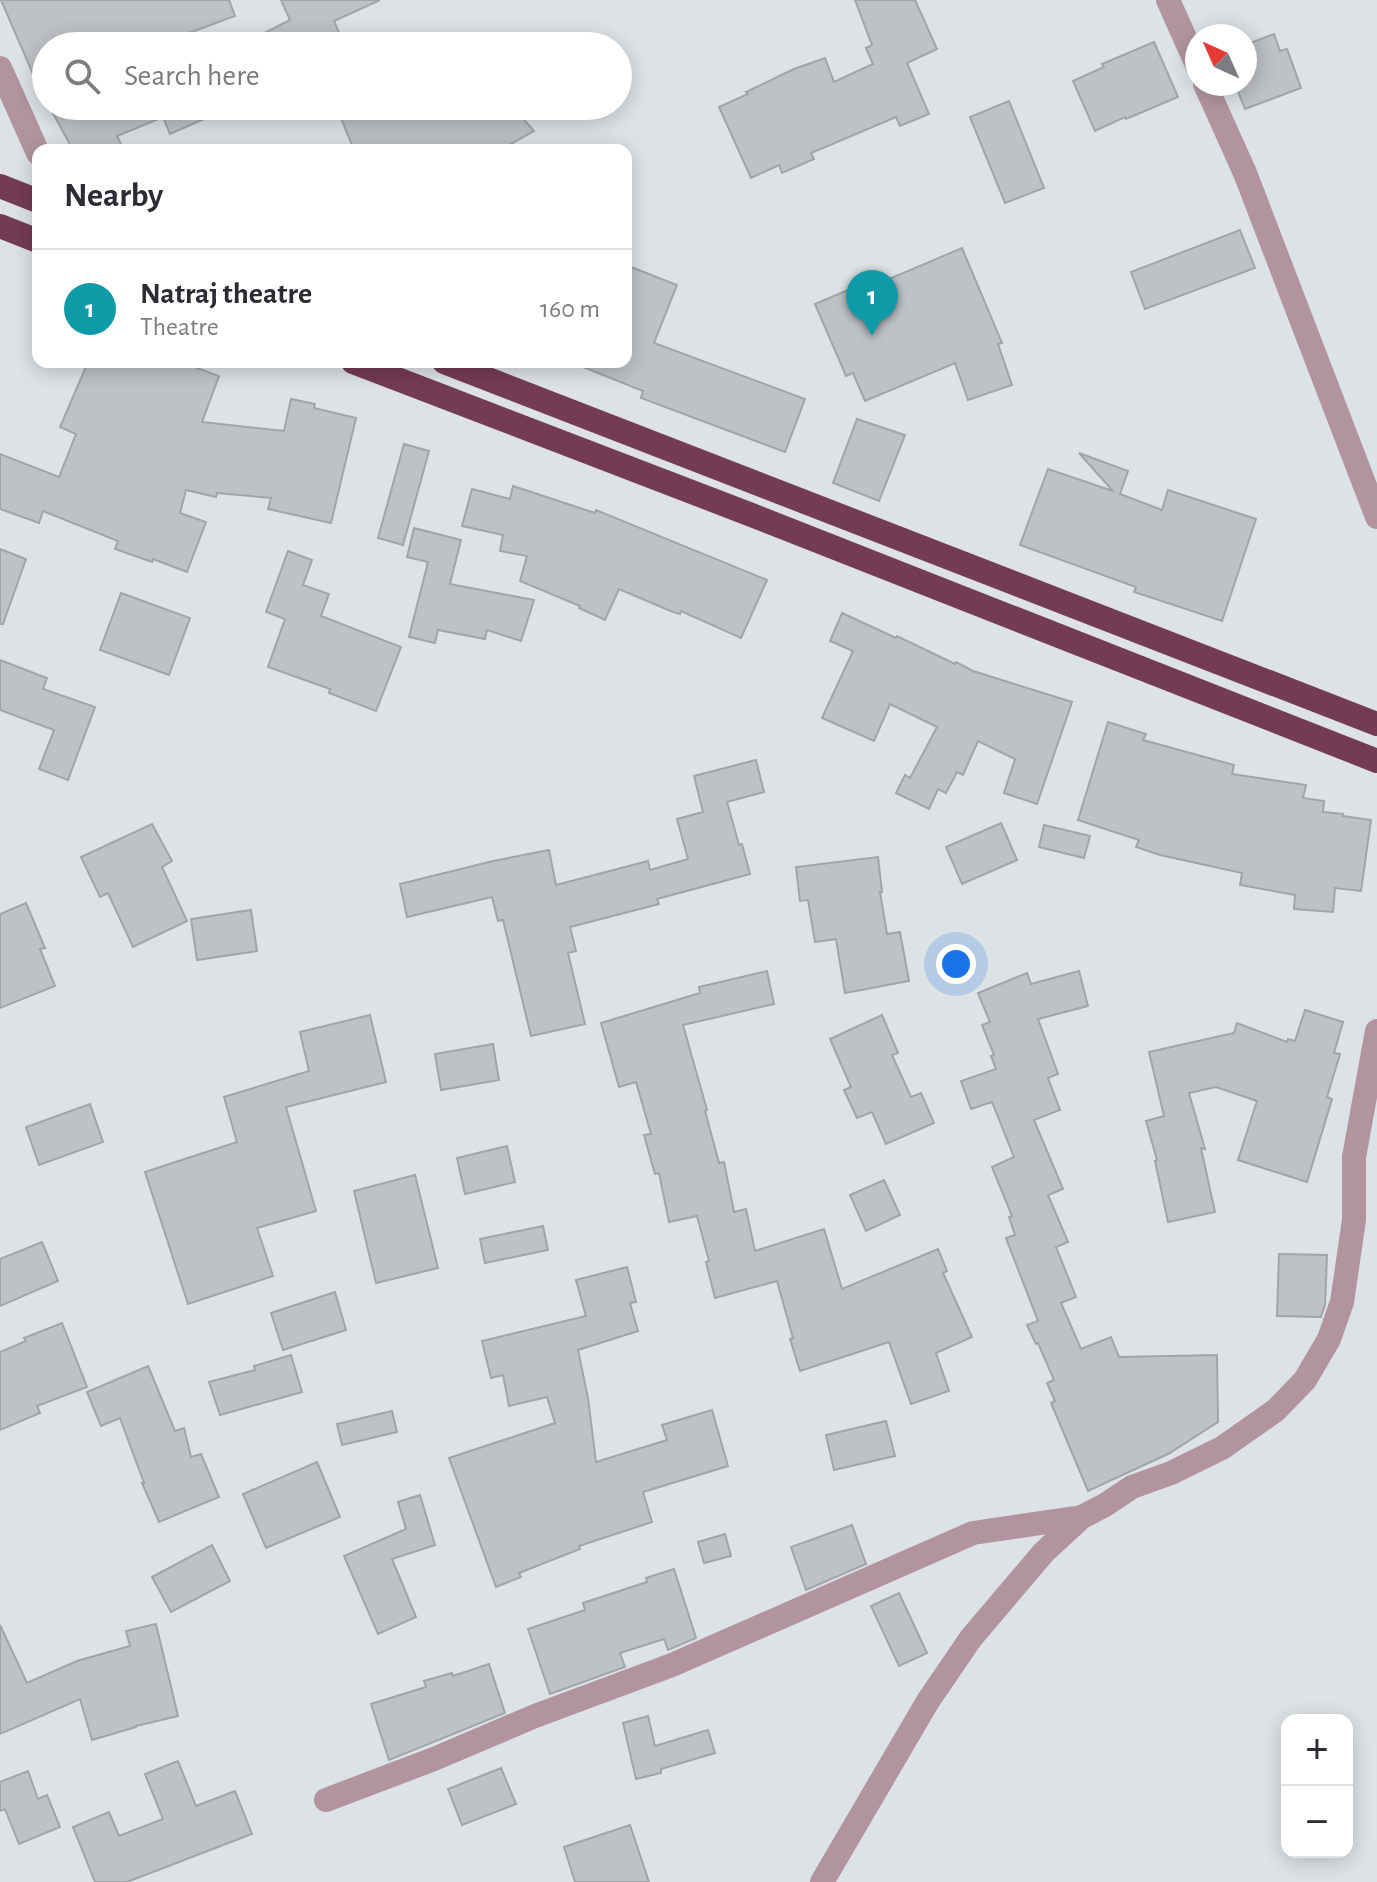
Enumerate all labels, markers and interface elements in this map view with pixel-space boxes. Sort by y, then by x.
north arrow [1185,24,1257,96]
search box [32,32,632,120]
icon: search [60,54,104,98]
text: Search here [124,61,260,91]
text: Nearby [64,179,163,213]
pin: 1 [846,270,898,336]
text: Natraj theatre [140,279,312,309]
text: 1 [85,296,95,322]
text: 160 m [540,296,600,322]
text: Theatre [140,314,219,340]
your location [936,944,976,984]
map controls [1281,1714,1353,1858]
button: + [1281,1714,1353,1786]
button: − [1281,1786,1353,1858]

